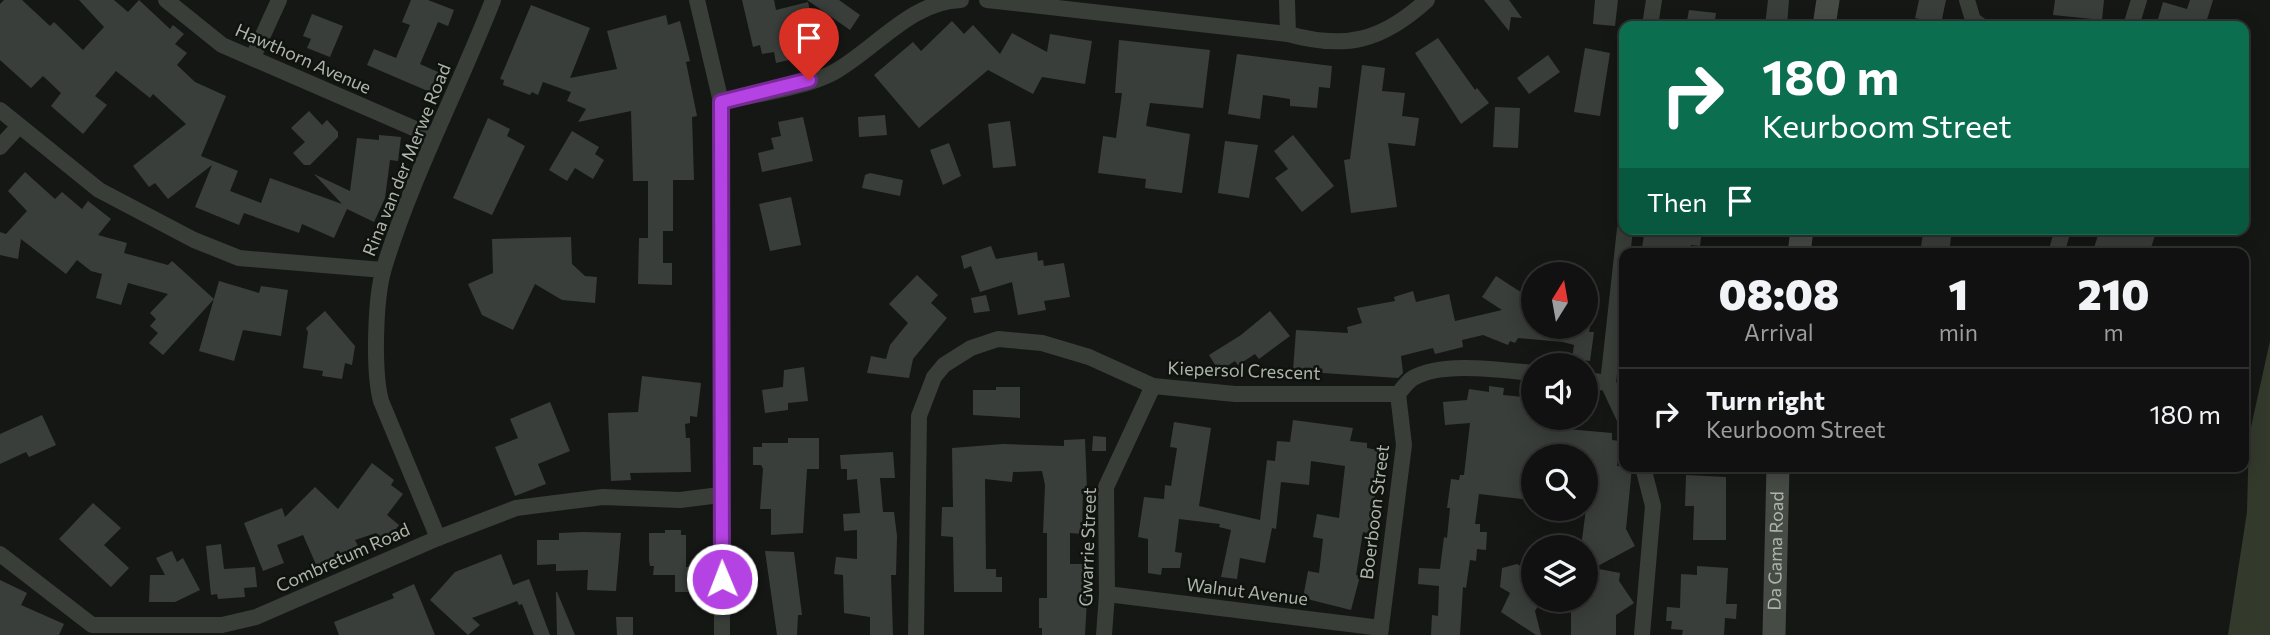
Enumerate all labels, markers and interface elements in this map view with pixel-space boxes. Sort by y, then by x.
pin [779,8,839,80]
street label: Hawthorn Avenue [232,18,375,98]
icon: arrive [790,19,828,57]
text: 180 m [1762,45,1899,105]
icon: right [1647,49,1738,140]
street label: Rina van der Merwe Road [357,60,455,259]
text: Keurboom Street [1762,105,2012,145]
icon: arrive [1721,182,1759,220]
text: Then [1647,186,1707,217]
north arrow [1521,262,1598,340]
map controls [1521,262,1598,612]
text: 08:08 [1719,267,1839,319]
text: 1 [1948,267,1968,319]
text: 210 [2077,267,2149,319]
text: Arrival [1744,318,1814,346]
text: min [1939,318,1978,346]
text: m [2103,318,2123,346]
button: sound [1521,353,1598,430]
street label: Kiepersol Crescent [1167,356,1321,384]
text: Turn right [1706,384,1825,415]
icon: right [1647,395,1685,433]
text: 180 m [2149,398,2221,429]
text: Keurboom Street [1706,415,1885,443]
street label: Boerboon Street [1355,443,1393,581]
button: search [1521,444,1598,521]
street label: Gwarrie Street [1074,487,1100,607]
street label: Da Gama Road [1763,491,1787,611]
street label: Combretum Road [272,518,413,596]
button: layers [1521,535,1598,612]
position arrow [685,542,759,616]
street label: Walnut Avenue [1185,573,1309,609]

